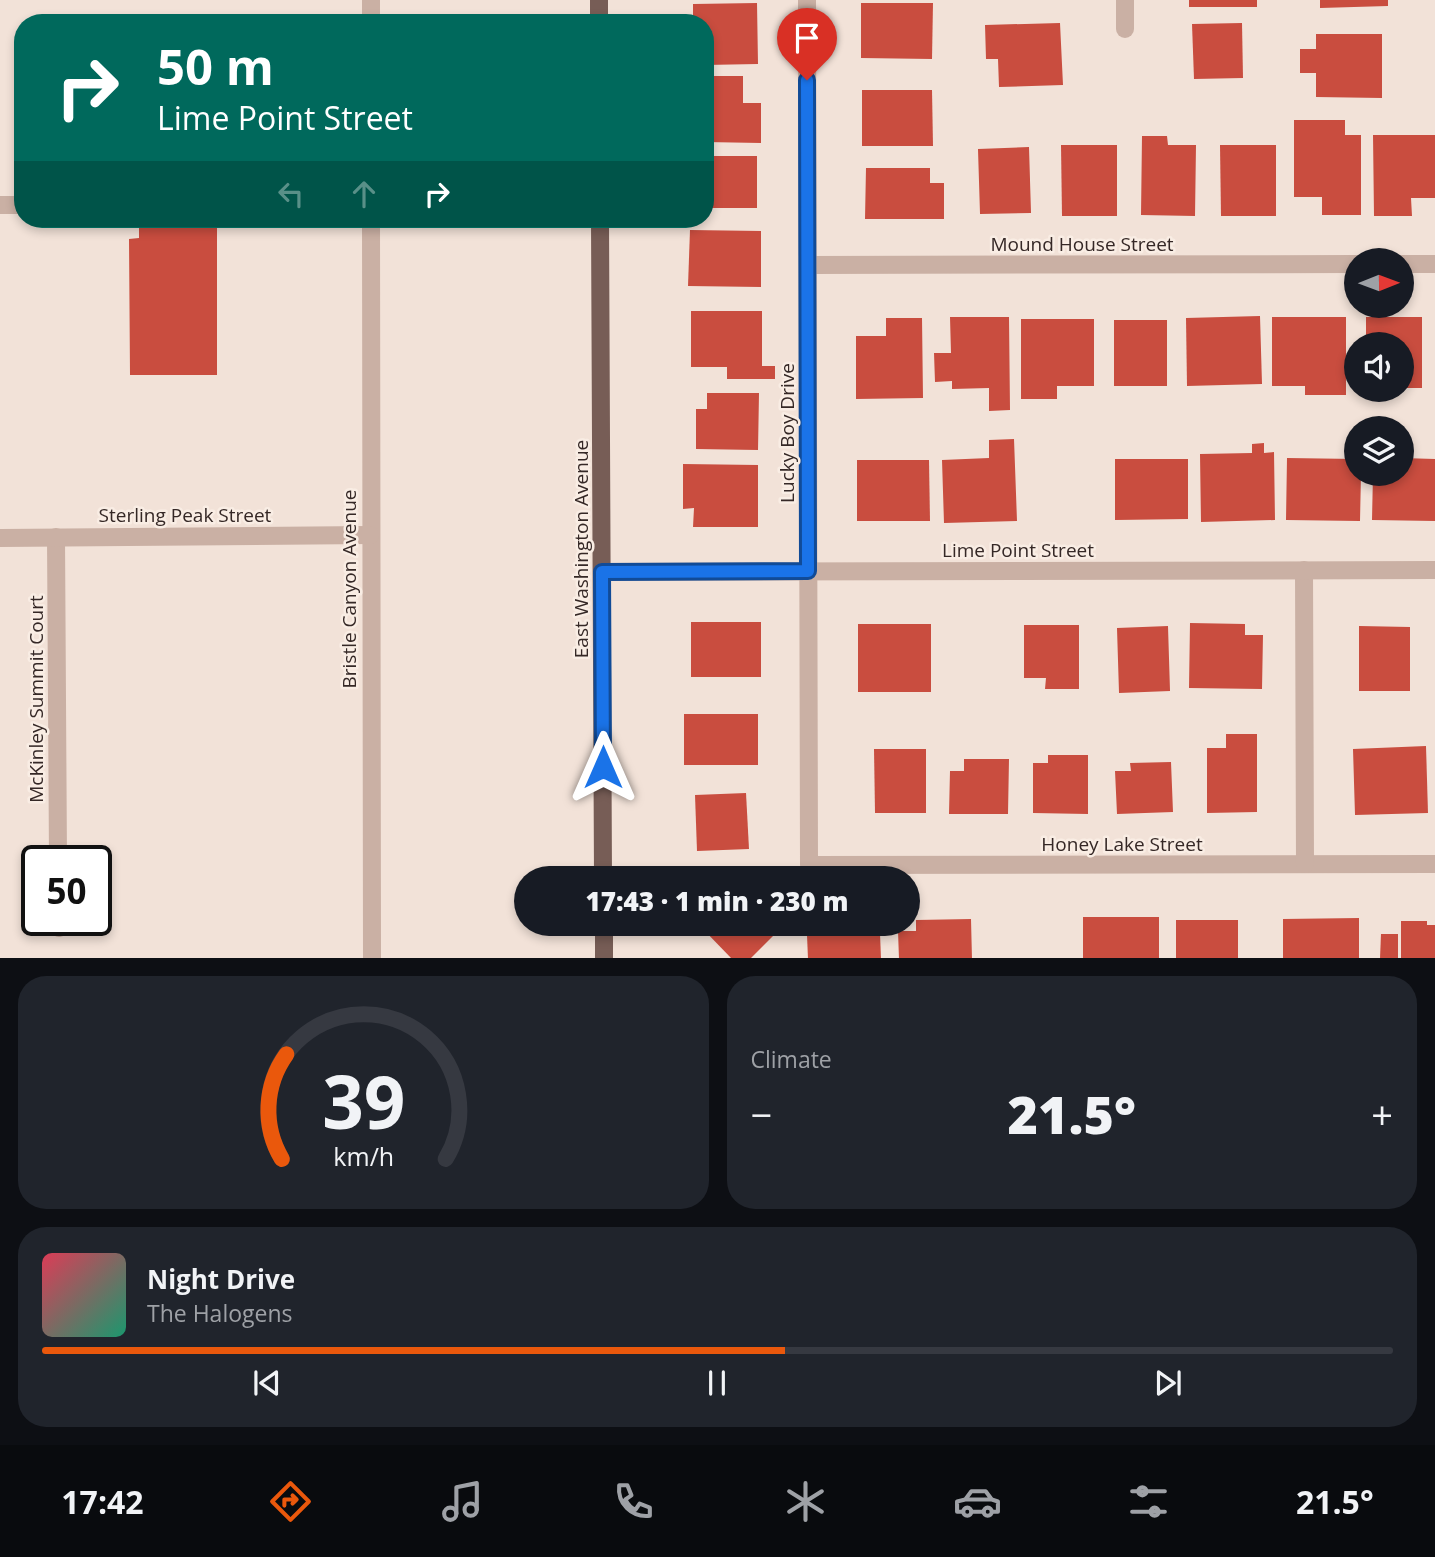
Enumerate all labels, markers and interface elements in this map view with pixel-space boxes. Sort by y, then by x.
pin [777,8,837,80]
icon: arrive [788,19,826,57]
text: 50 m [157,33,274,99]
icon: right [42,42,133,133]
text: Lime Point Street [157,96,413,139]
icon: left [272,175,310,213]
icon: ahead [345,175,383,213]
icon: right [418,175,456,213]
street label: Mound House Street [990,231,1174,257]
north arrow [1344,248,1414,318]
map controls [1344,248,1414,486]
button: sound [1344,332,1414,402]
street label: Lucky Boy Drive [774,363,800,503]
button: layers [1344,416,1414,486]
street label: East Washington Avenue [568,440,594,658]
street label: Bristle Canyon Avenue [336,490,362,688]
street label: Sterling Peak Street [99,502,272,528]
street label: Lime Point Street [942,537,1094,563]
street label: McKinley Summit Court [23,595,49,803]
position arrow [566,730,640,804]
street label: Honey Lake Street [1041,831,1203,857]
speed limit sign: 50 [21,845,112,936]
text: 17:43 · 1 min · 230 m [586,883,848,919]
text: Climate [751,1043,832,1075]
text: 39 [322,1051,405,1150]
text: 21.5° [1008,1078,1136,1149]
text: − [751,1088,772,1140]
text: + [1371,1088,1393,1140]
text: km/h [333,1138,394,1172]
text: Night Drive [147,1261,295,1297]
text: The Halogens [147,1297,293,1329]
icon: previous [248,1364,286,1402]
icon: pause [698,1364,736,1402]
icon: next [1149,1364,1187,1402]
icon: directions [266,1477,315,1526]
icon: music [438,1477,487,1526]
icon: phone [609,1477,658,1526]
icon: climate [781,1477,830,1526]
icon: car [953,1477,1002,1526]
icon: filters [1124,1477,1173,1526]
text: 17:42 [61,1480,144,1523]
text: 21.5° [1296,1480,1374,1523]

